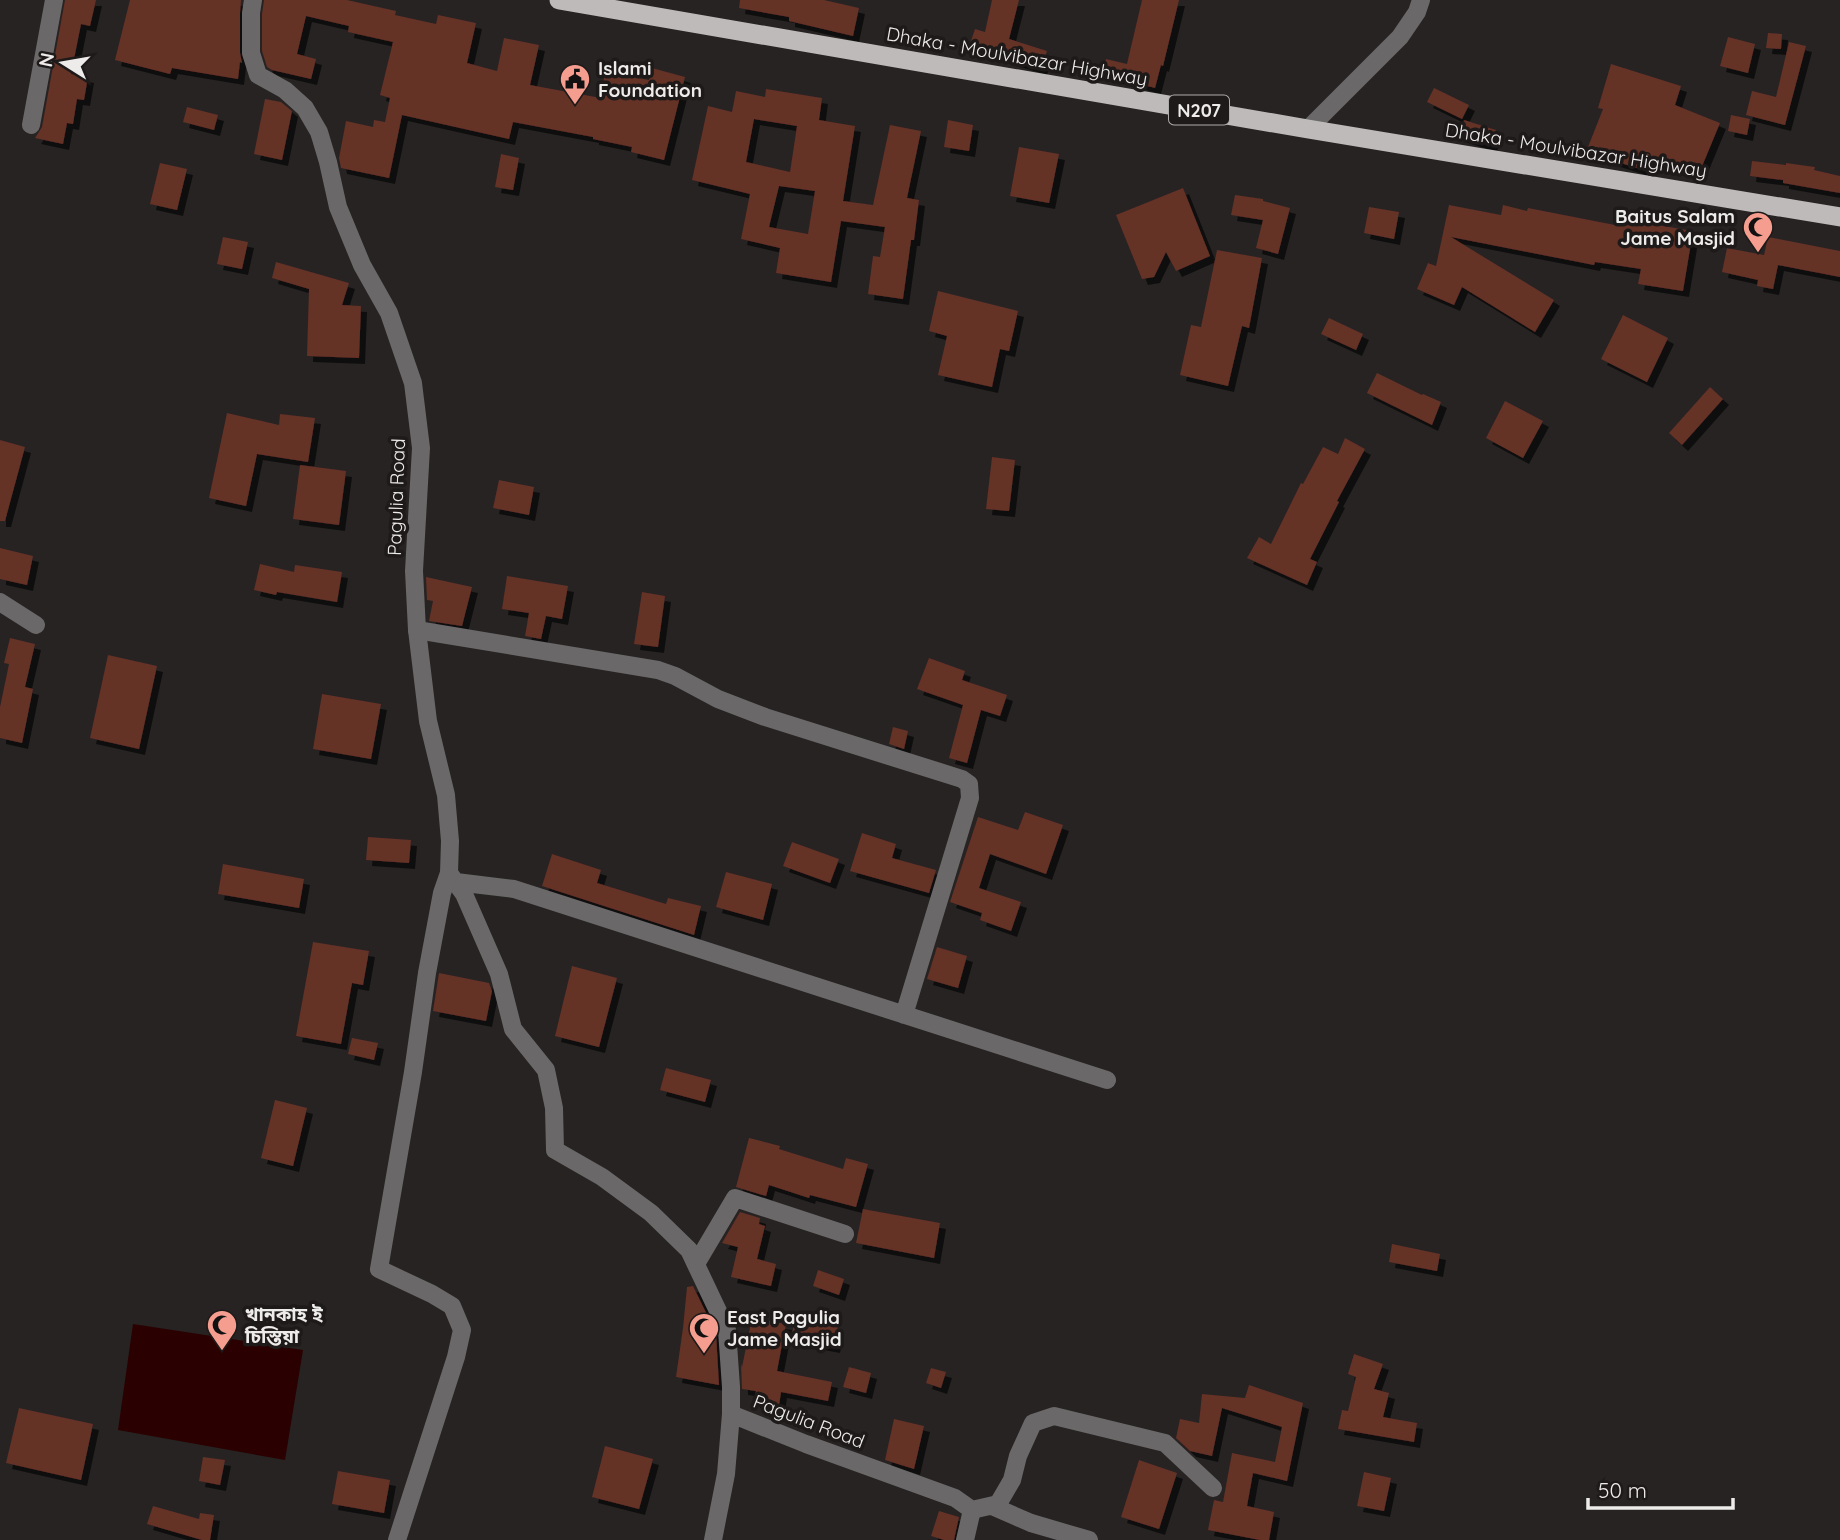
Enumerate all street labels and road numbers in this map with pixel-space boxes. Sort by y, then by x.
street label: Dhaka - Moulvibazar Highway [885,21,1149,91]
road number: N207 [1169,96,1229,124]
street label: Dhaka - Moulvibazar Highway [1443,117,1709,183]
street label: Pagulia Road [382,438,410,556]
street label: Pagulia Road [750,1389,868,1453]

